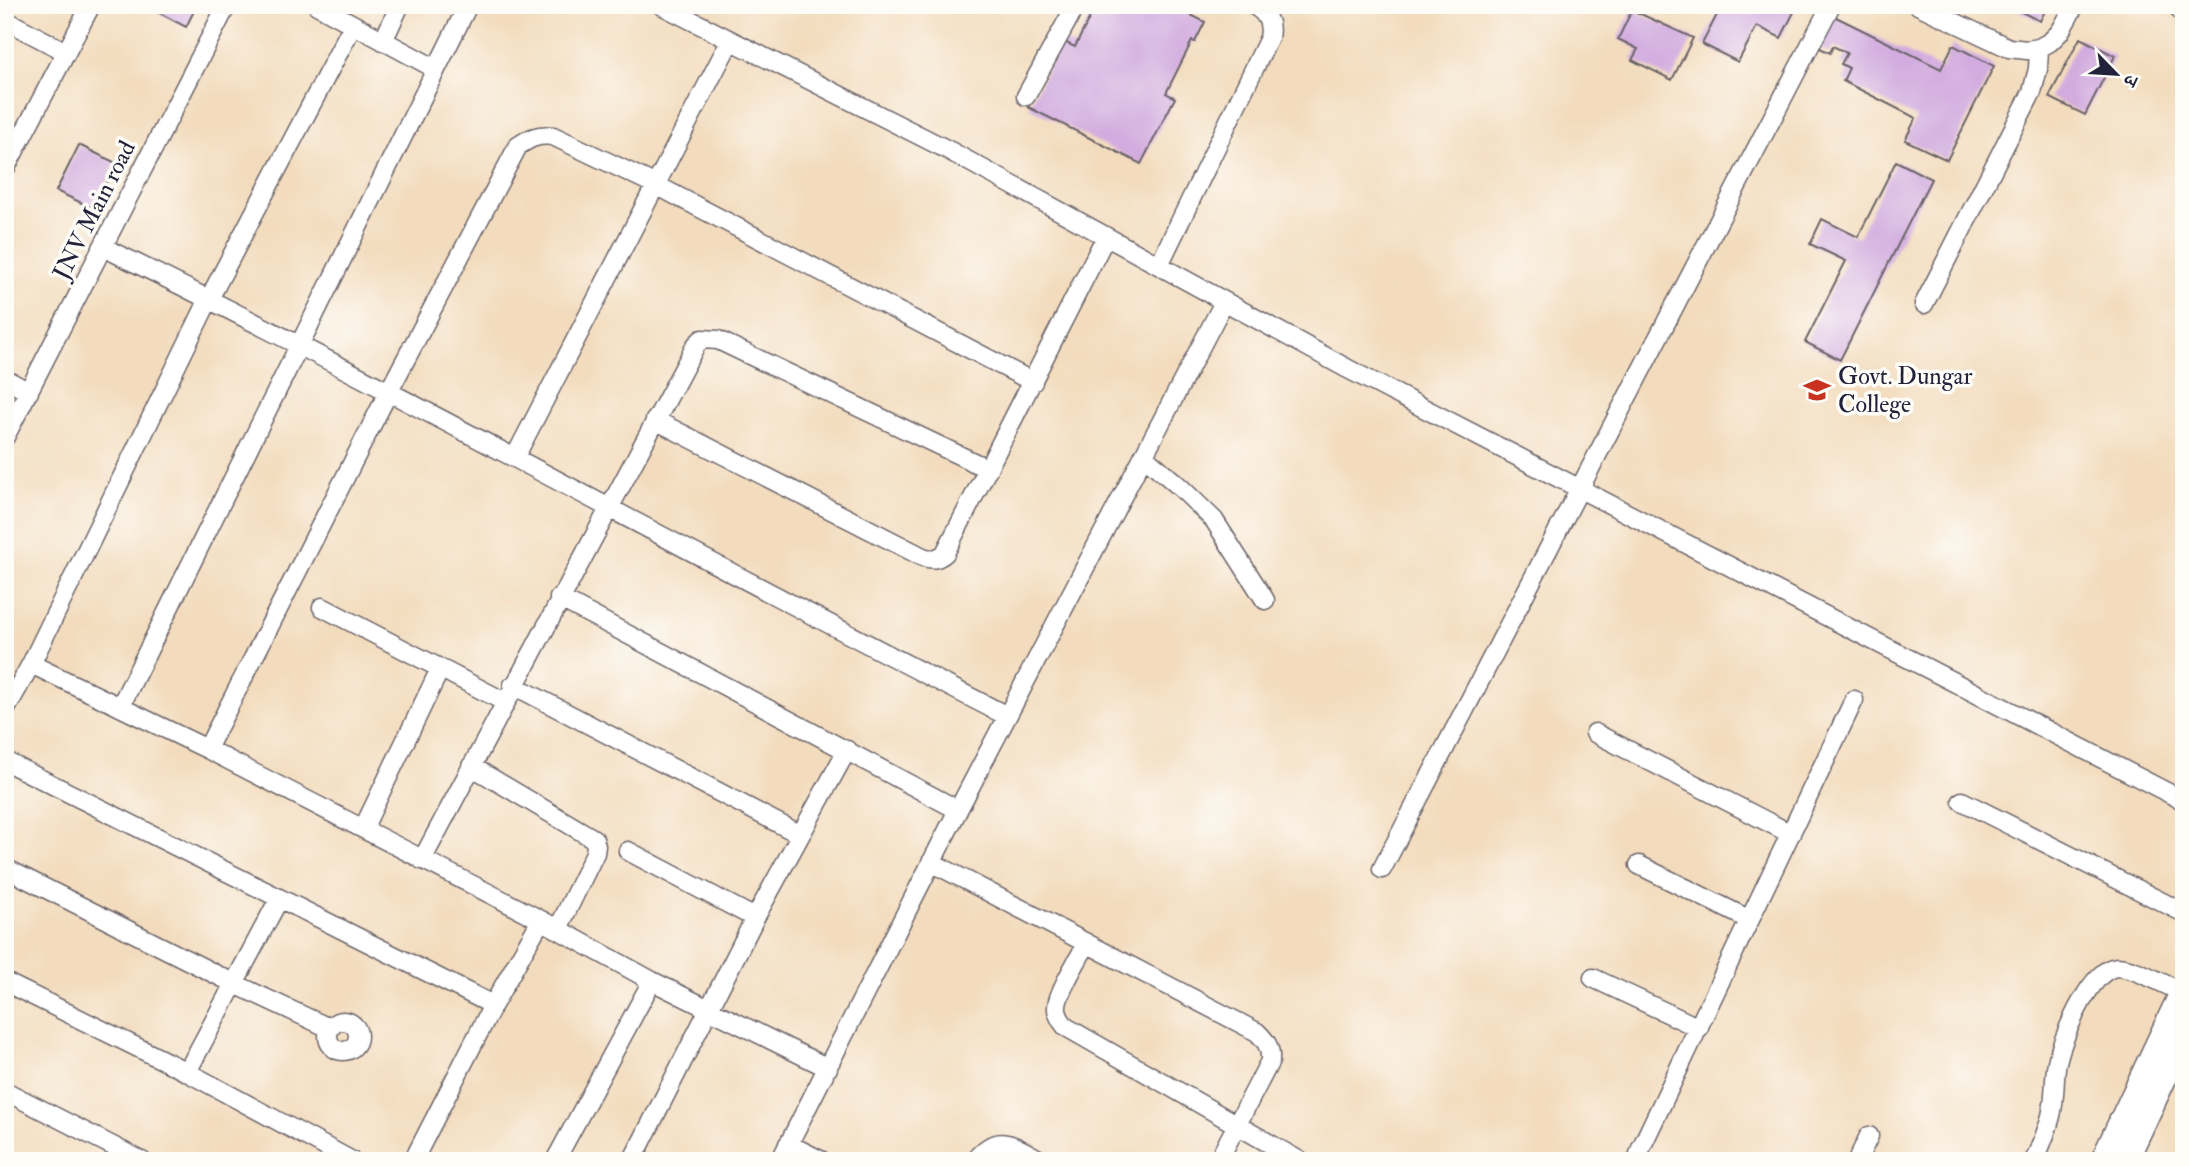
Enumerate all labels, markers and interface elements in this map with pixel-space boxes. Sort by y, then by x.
north arrow [2080,38,2150,108]
text: उ [2117,69,2144,91]
street label: JNV Main road [46,135,143,286]
place label: Govt. Dungar College [1838,361,1972,420]
school or university icon: Govt. Dungar College [1802,375,1832,405]

